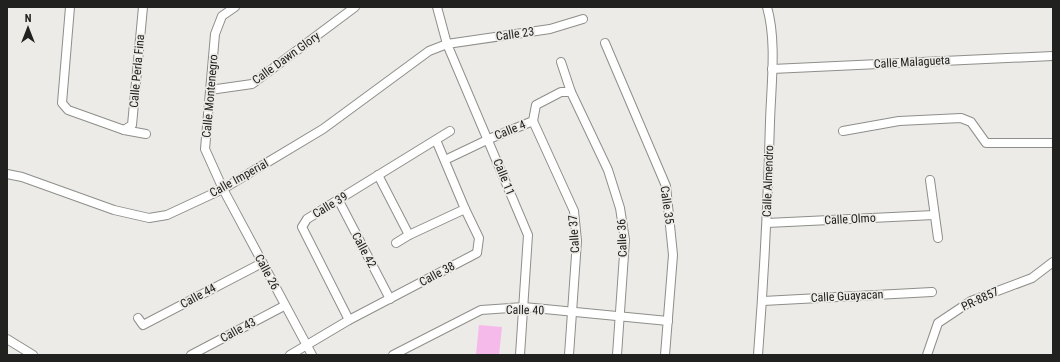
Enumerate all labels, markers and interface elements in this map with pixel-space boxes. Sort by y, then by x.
north arrow [8,8,48,48]
text: N [25,12,32,25]
street label: Calle 23 [495,24,535,44]
street label: Calle Dawn Glory [250,29,322,87]
street label: Calle Perla Fina [127,33,147,108]
street label: Calle Malagueta [873,53,951,71]
street label: Calle Montenegro [199,54,221,138]
street label: Calle 4 [492,117,528,143]
street label: Calle Almendro [760,145,776,217]
street label: Calle Imperial [207,156,271,200]
street label: Calle 11 [490,157,518,197]
street label: Calle 35 [657,185,677,225]
street label: Calle 39 [310,189,350,221]
street label: Calle Olmo [824,211,876,227]
street label: Calle 37 [566,214,582,254]
street label: Calle 36 [614,219,630,257]
street label: Calle 42 [349,230,379,270]
street label: Calle 26 [252,252,282,292]
street label: Calle 38 [417,259,457,289]
street label: Calle 44 [178,281,218,311]
street label: PR-8857 [959,284,1001,314]
street label: Calle Guayacan [810,287,884,305]
street label: Calle 40 [506,303,544,317]
street label: Calle 43 [218,315,258,345]

